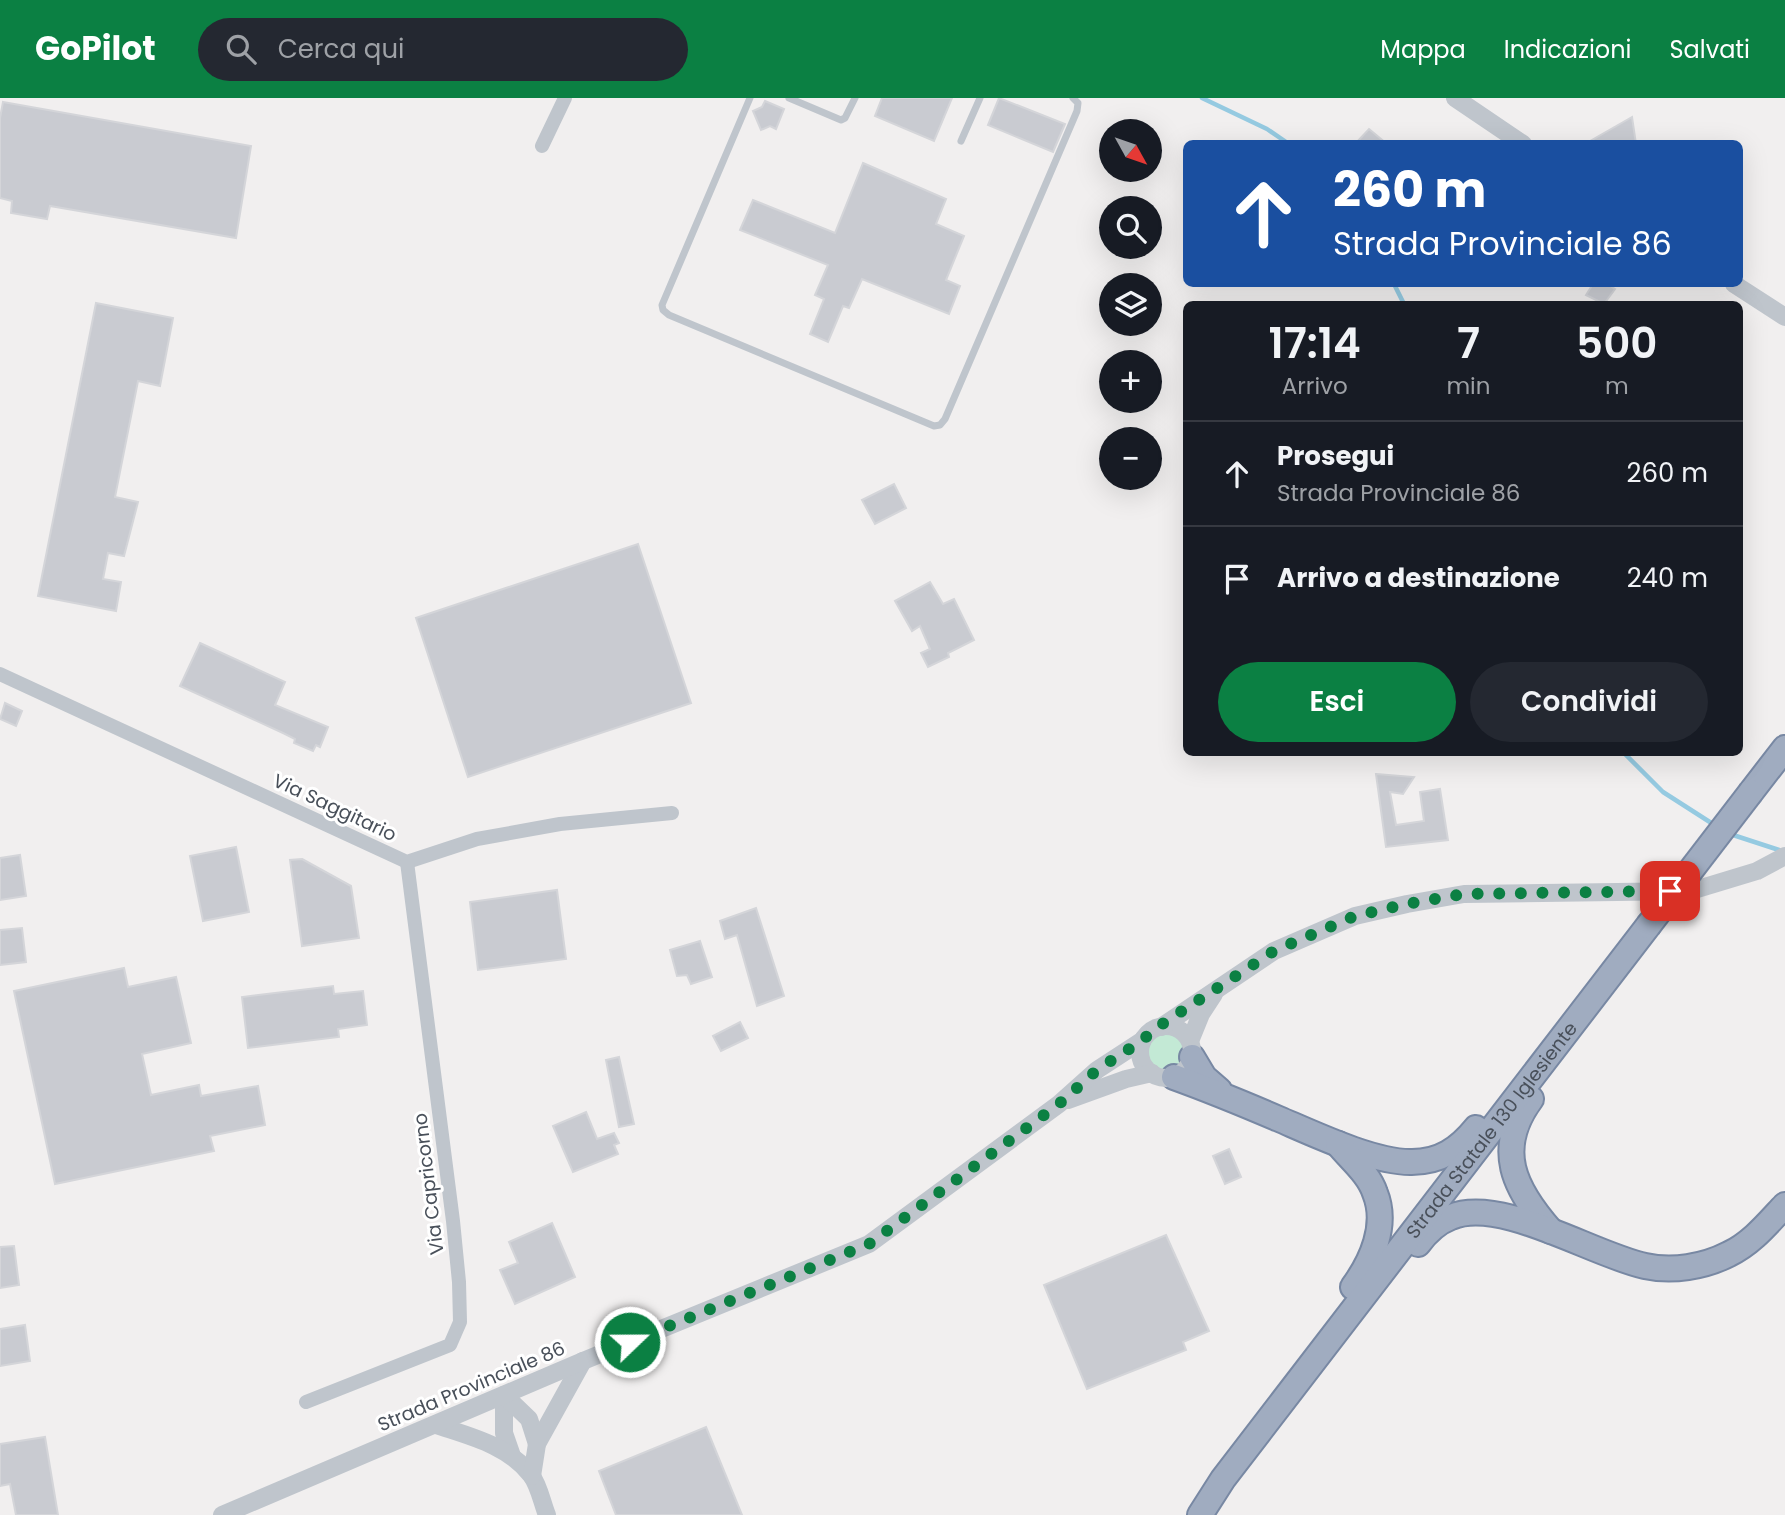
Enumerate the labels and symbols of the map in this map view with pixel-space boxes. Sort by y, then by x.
north arrow [1099,119,1162,182]
street label: Via Saggitario [269,767,401,848]
pin [1640,861,1700,921]
street label: Strada Statale 130 Iglesiente [1400,1016,1584,1244]
street label: Via Capricorno [406,1111,451,1256]
position arrow [593,1305,667,1379]
street label: Strada Provinciale 86 [373,1335,569,1438]

